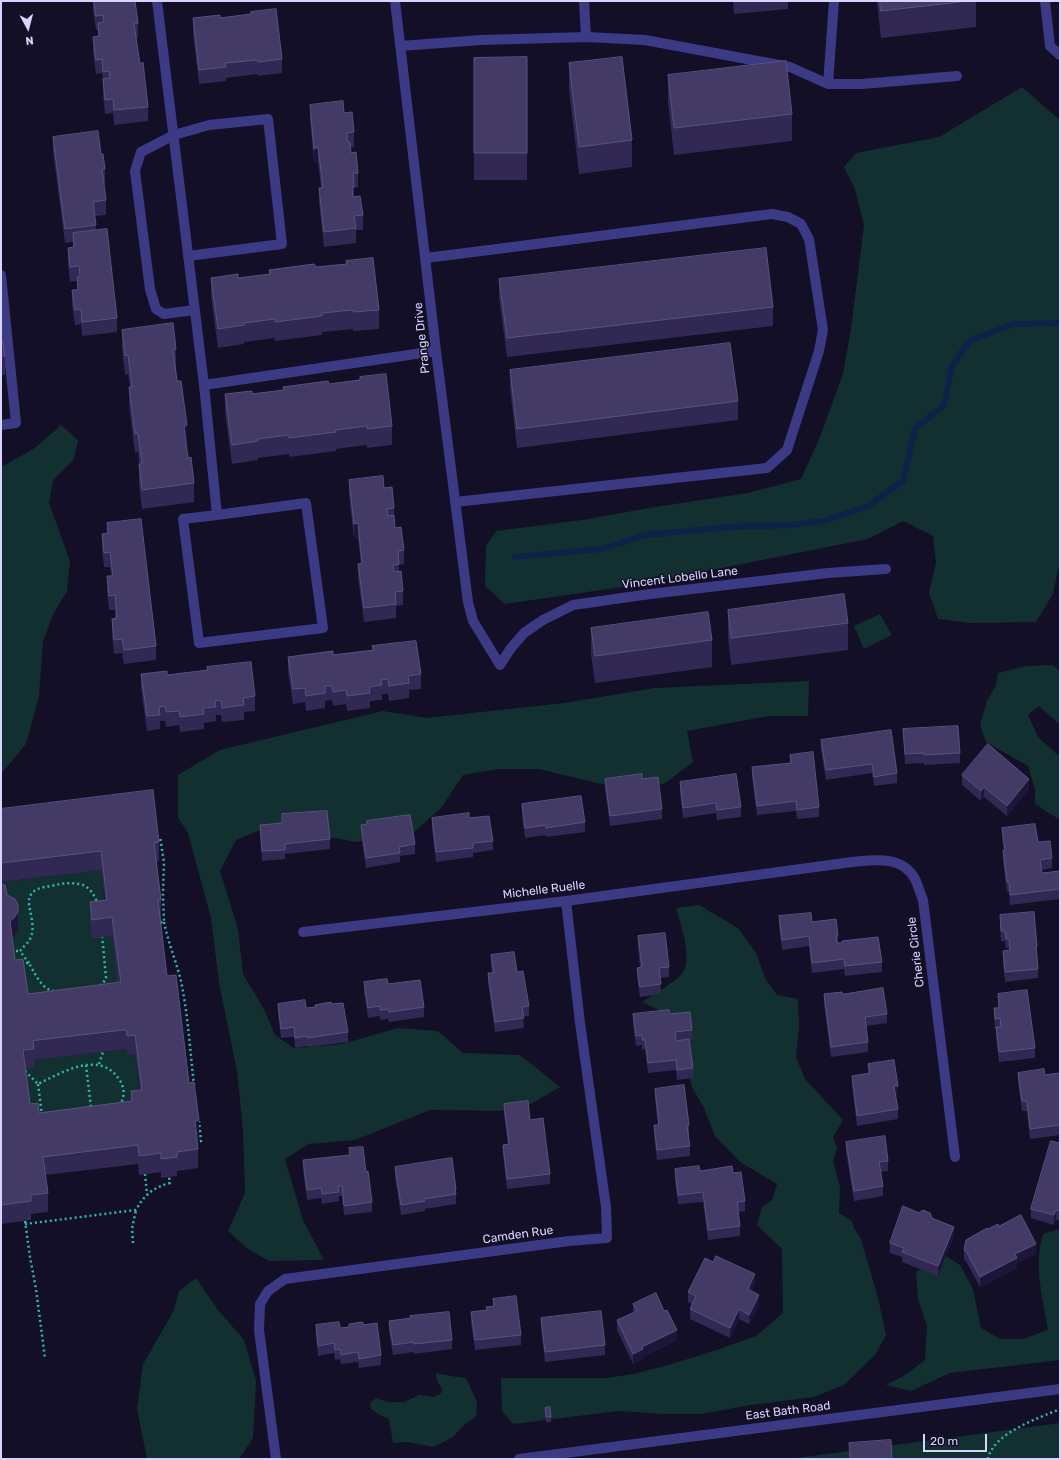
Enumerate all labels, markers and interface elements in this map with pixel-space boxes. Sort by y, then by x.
north arrow [8,8,48,48]
text: N [25,33,34,47]
street label: Prange Drive [411,302,433,374]
street label: Vincent Lobello Lane [621,564,739,592]
street label: Michelle Ruelle [502,878,586,902]
street label: Cherie Circle [905,916,927,988]
street label: Camden Rue [482,1223,554,1247]
street label: East Bath Road [745,1399,831,1423]
scale bar [925,1426,989,1452]
text: 20 m [930,1434,958,1448]

